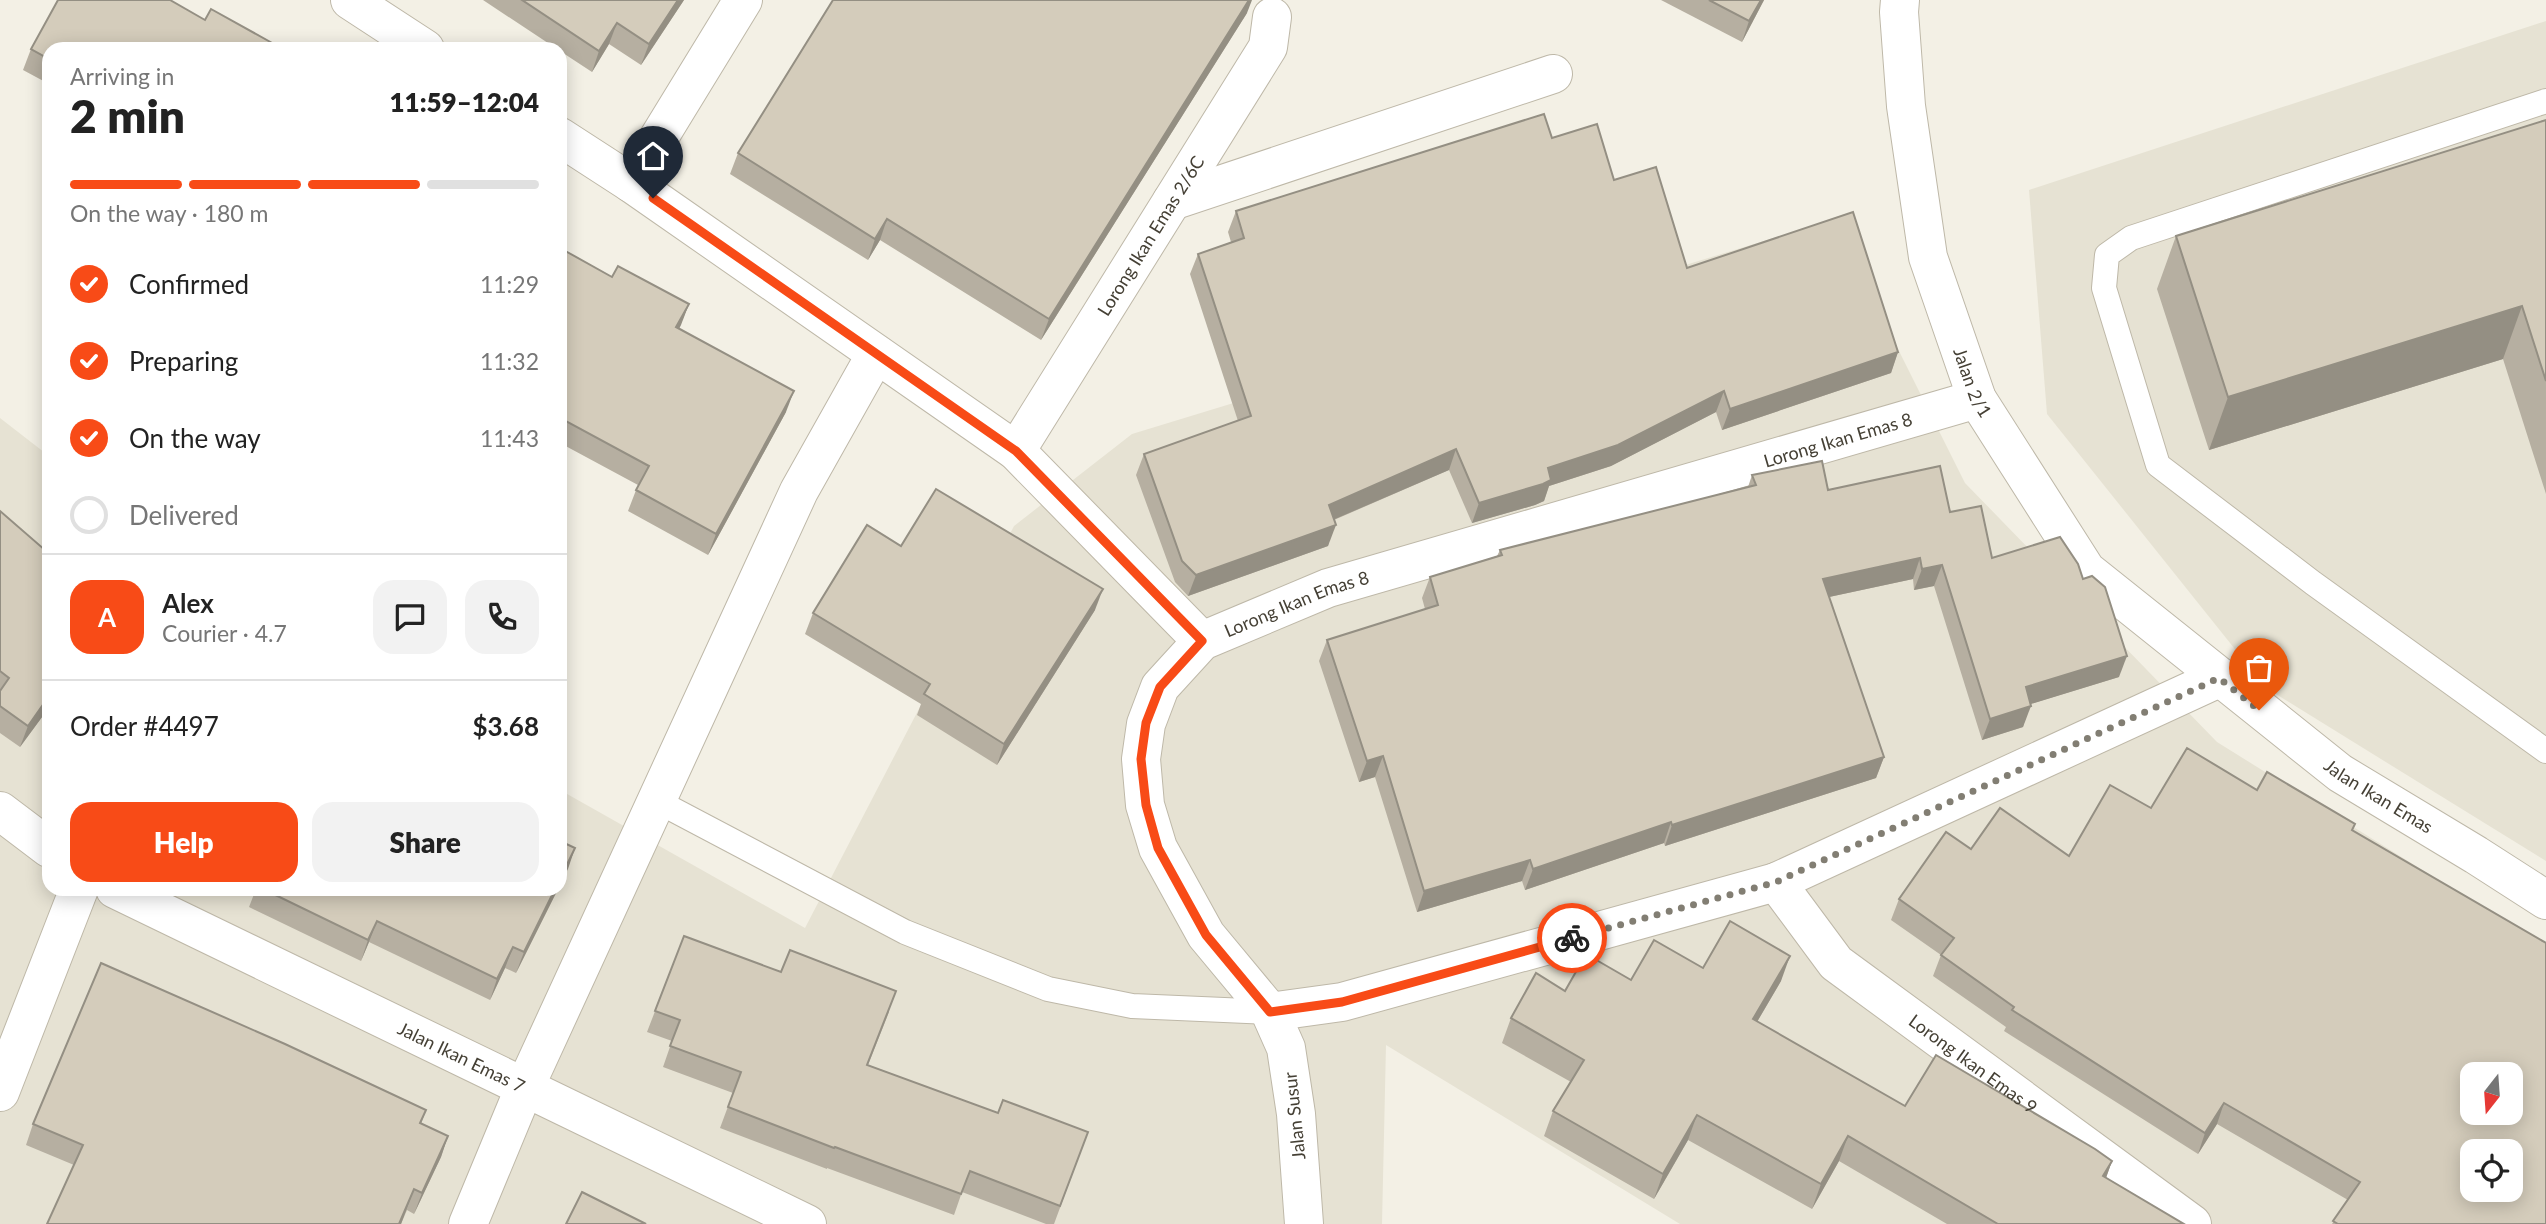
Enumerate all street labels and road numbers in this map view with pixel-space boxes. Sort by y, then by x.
street label: Lorong Ikan Emas 2/6C [1092,151,1209,320]
street label: Jalan 2/1 [1949,345,1997,421]
street label: Lorong Ikan Emas 8 [1761,407,1915,472]
street label: Lorong Ikan Emas 8 [1221,566,1371,641]
street label: Jalan Ikan Emas [2320,754,2437,838]
street label: Lorong Ikan Emas 9 [1905,1009,2042,1118]
street label: Jalan Ikan Emas 7 [394,1017,529,1097]
street label: Jalan Susur [1278,1071,1310,1161]

